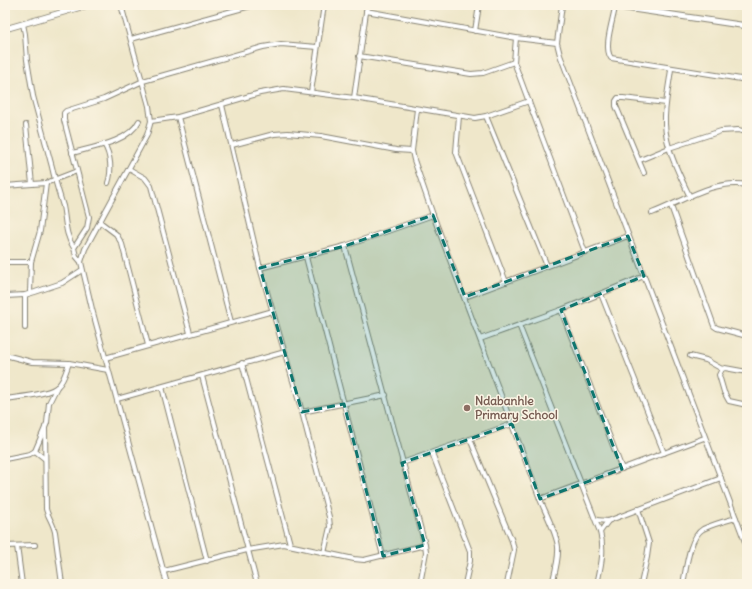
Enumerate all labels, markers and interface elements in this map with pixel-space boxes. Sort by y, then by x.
place label: Ndabanhle Primary School [475,393,558,423]
marker: Ndabanhle Primary School [462,403,472,413]

